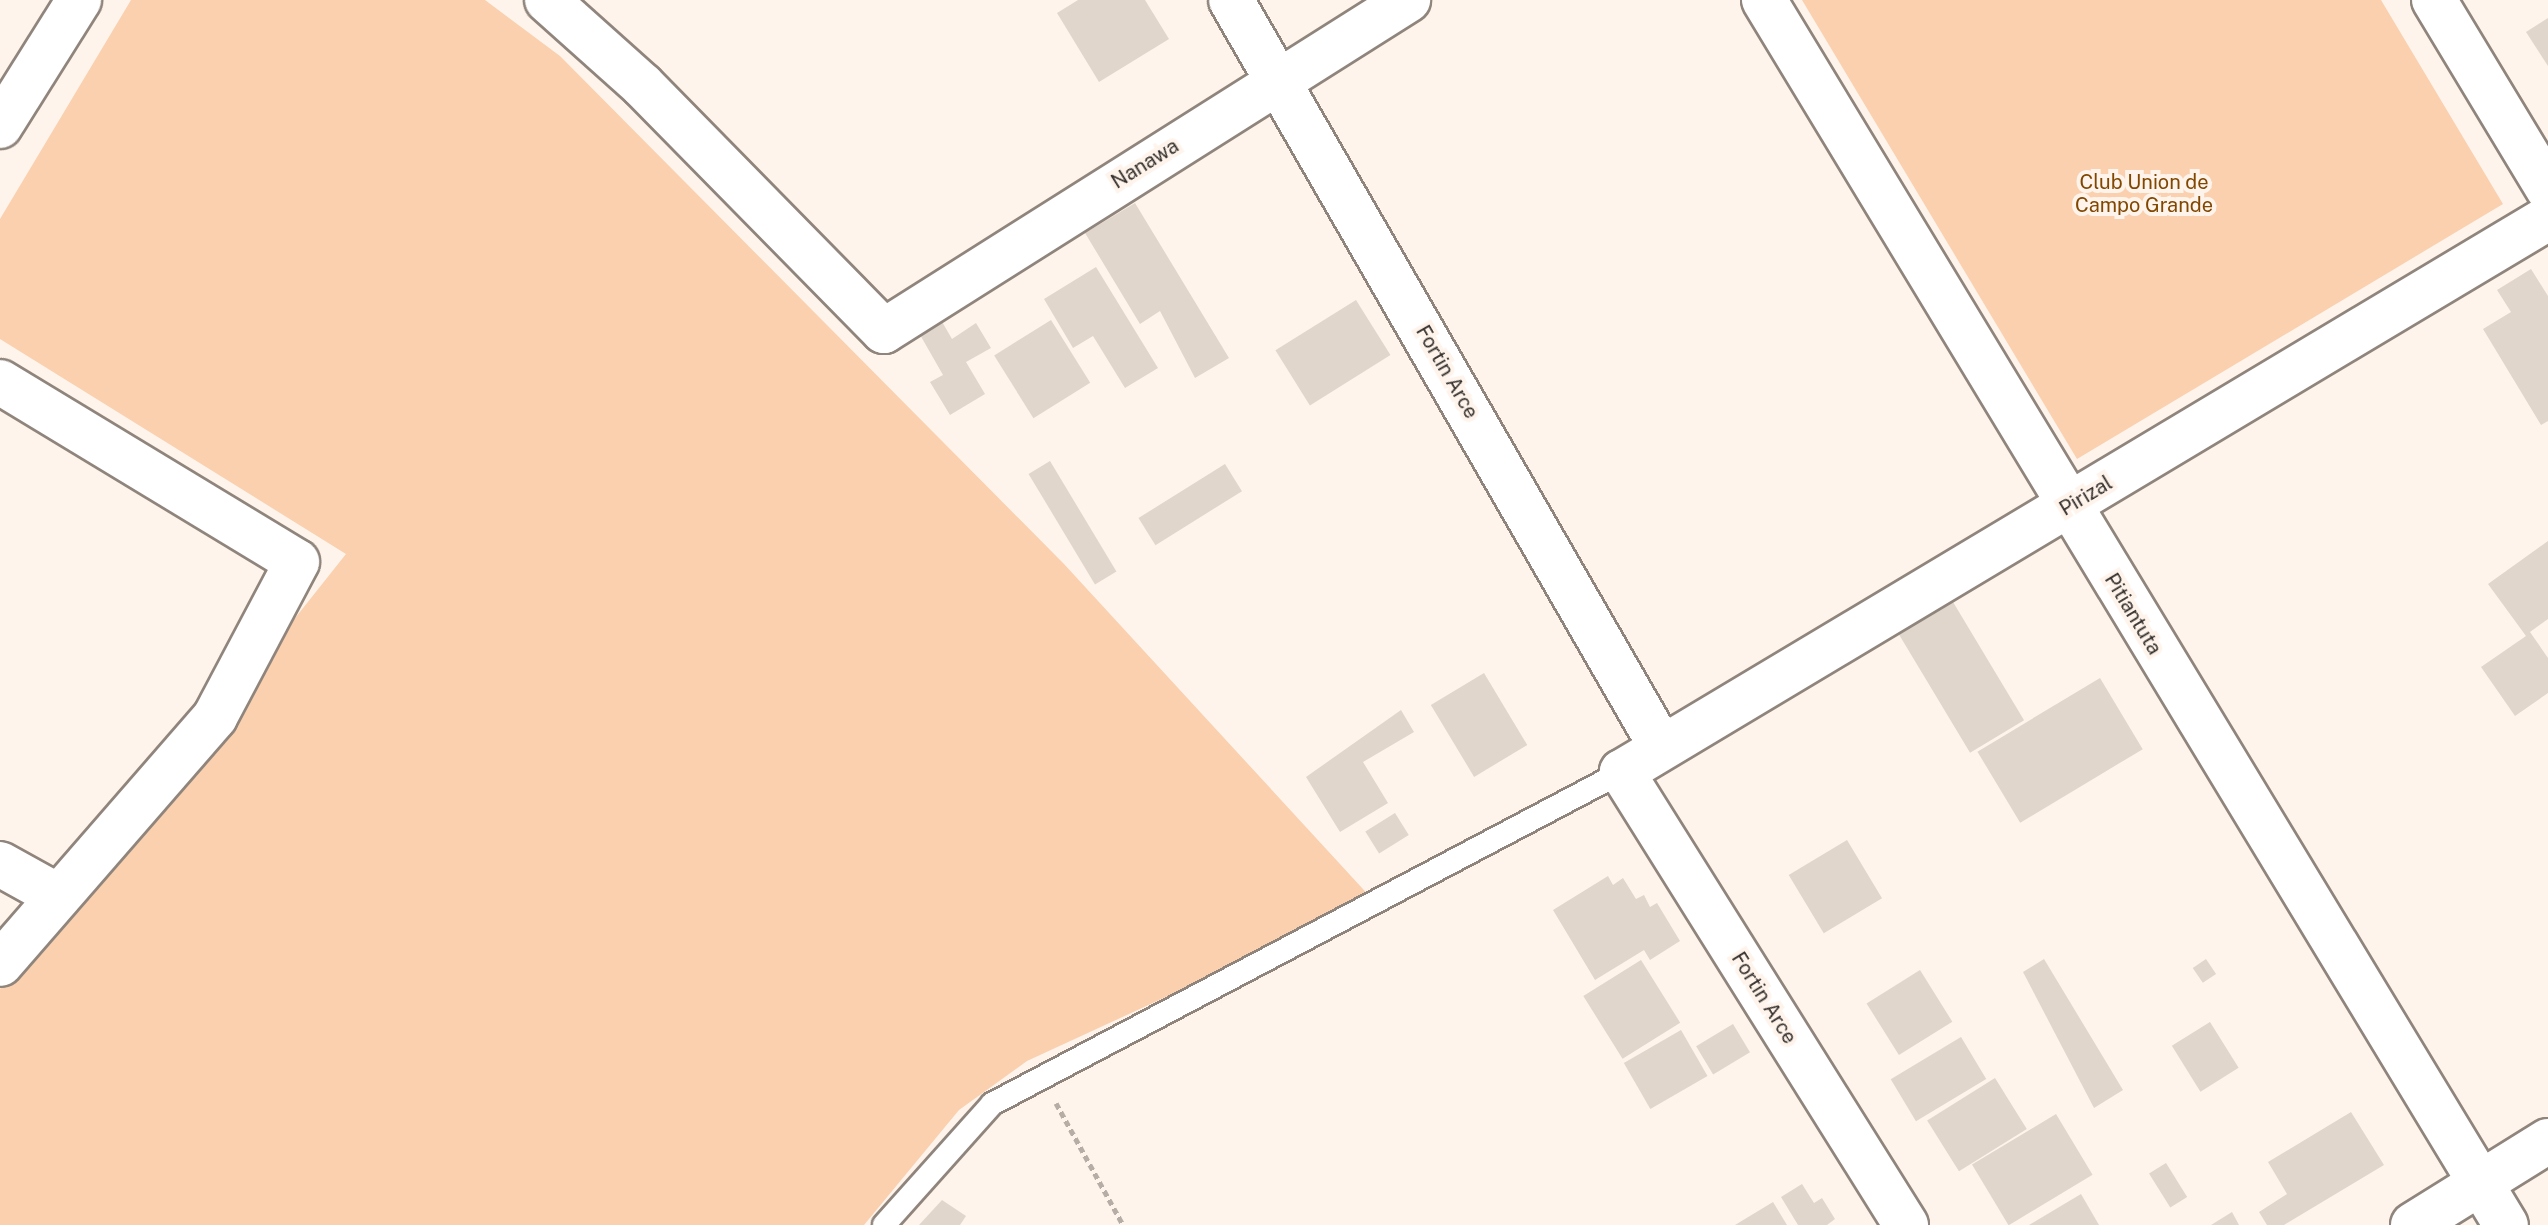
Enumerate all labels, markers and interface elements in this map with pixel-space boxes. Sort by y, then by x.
street label: Nanawa [1107,134,1183,194]
park label: Club Union de Campo Grande [2075,170,2213,217]
street label: Fortin Arce [1411,321,1483,423]
street label: Pirizal [2055,471,2117,521]
street label: Pitiantuta [2099,569,2167,659]
street label: Fortin Arce [1726,948,1802,1048]

